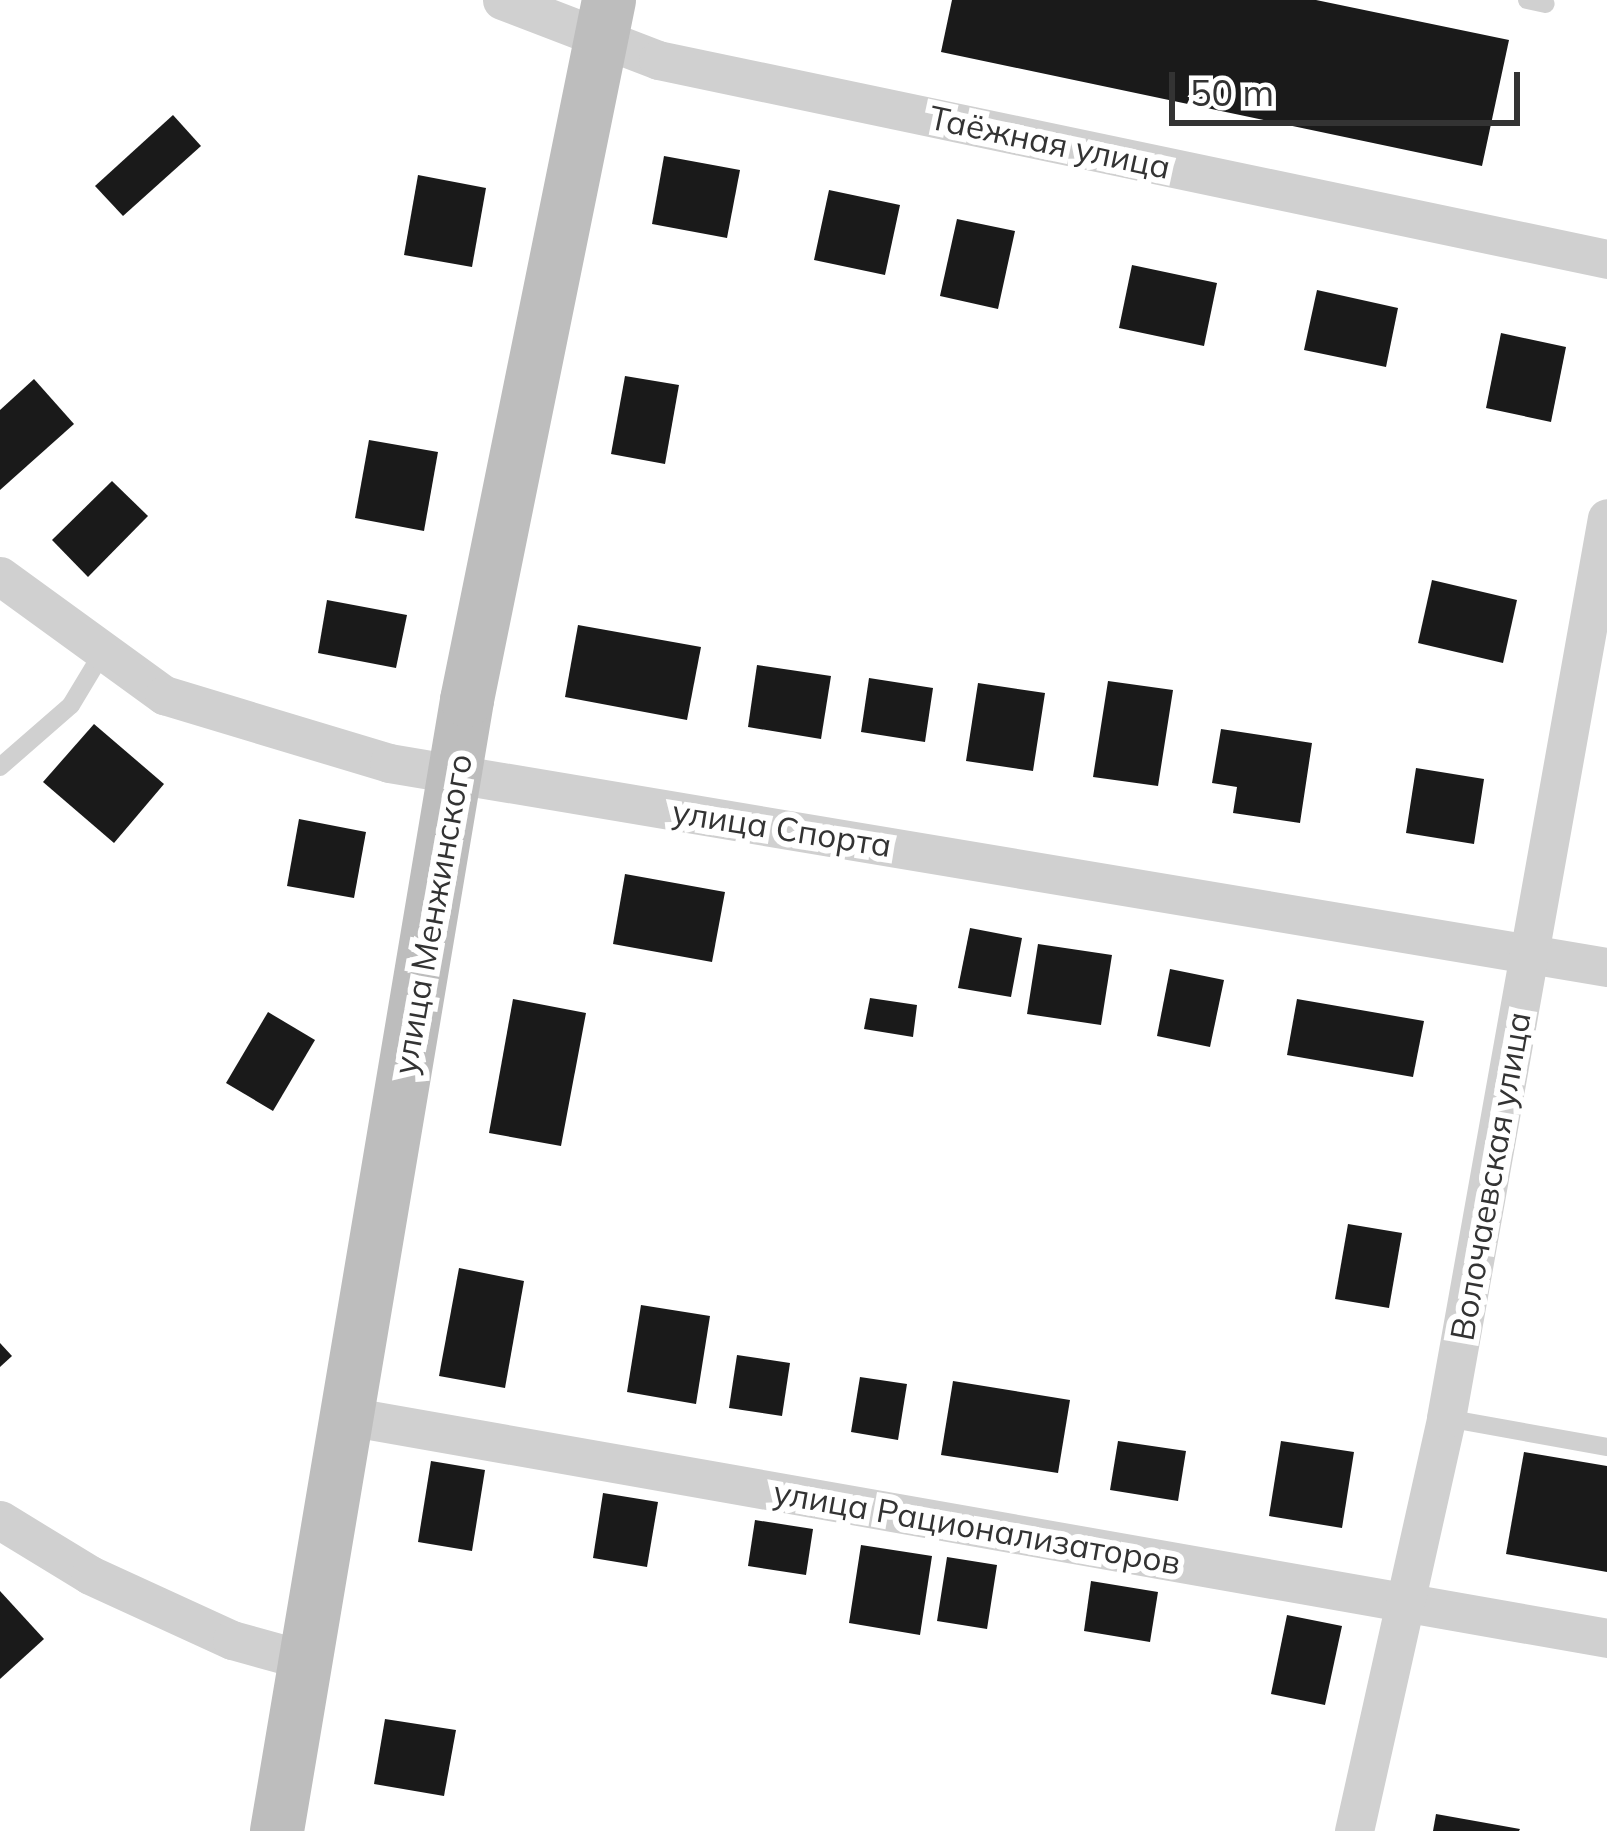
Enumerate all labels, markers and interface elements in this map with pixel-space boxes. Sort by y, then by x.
scale bar [1175,48,1526,122]
text: 50 m [1190,70,1274,115]
street label: Таёжная улица [926,97,1174,187]
street label: улица Менжинского [384,751,480,1077]
street label: улица Спорта [670,791,894,865]
street label: Волочаевская улица [1442,1009,1538,1343]
street label: улица Рационализаторов [770,1472,1184,1582]

